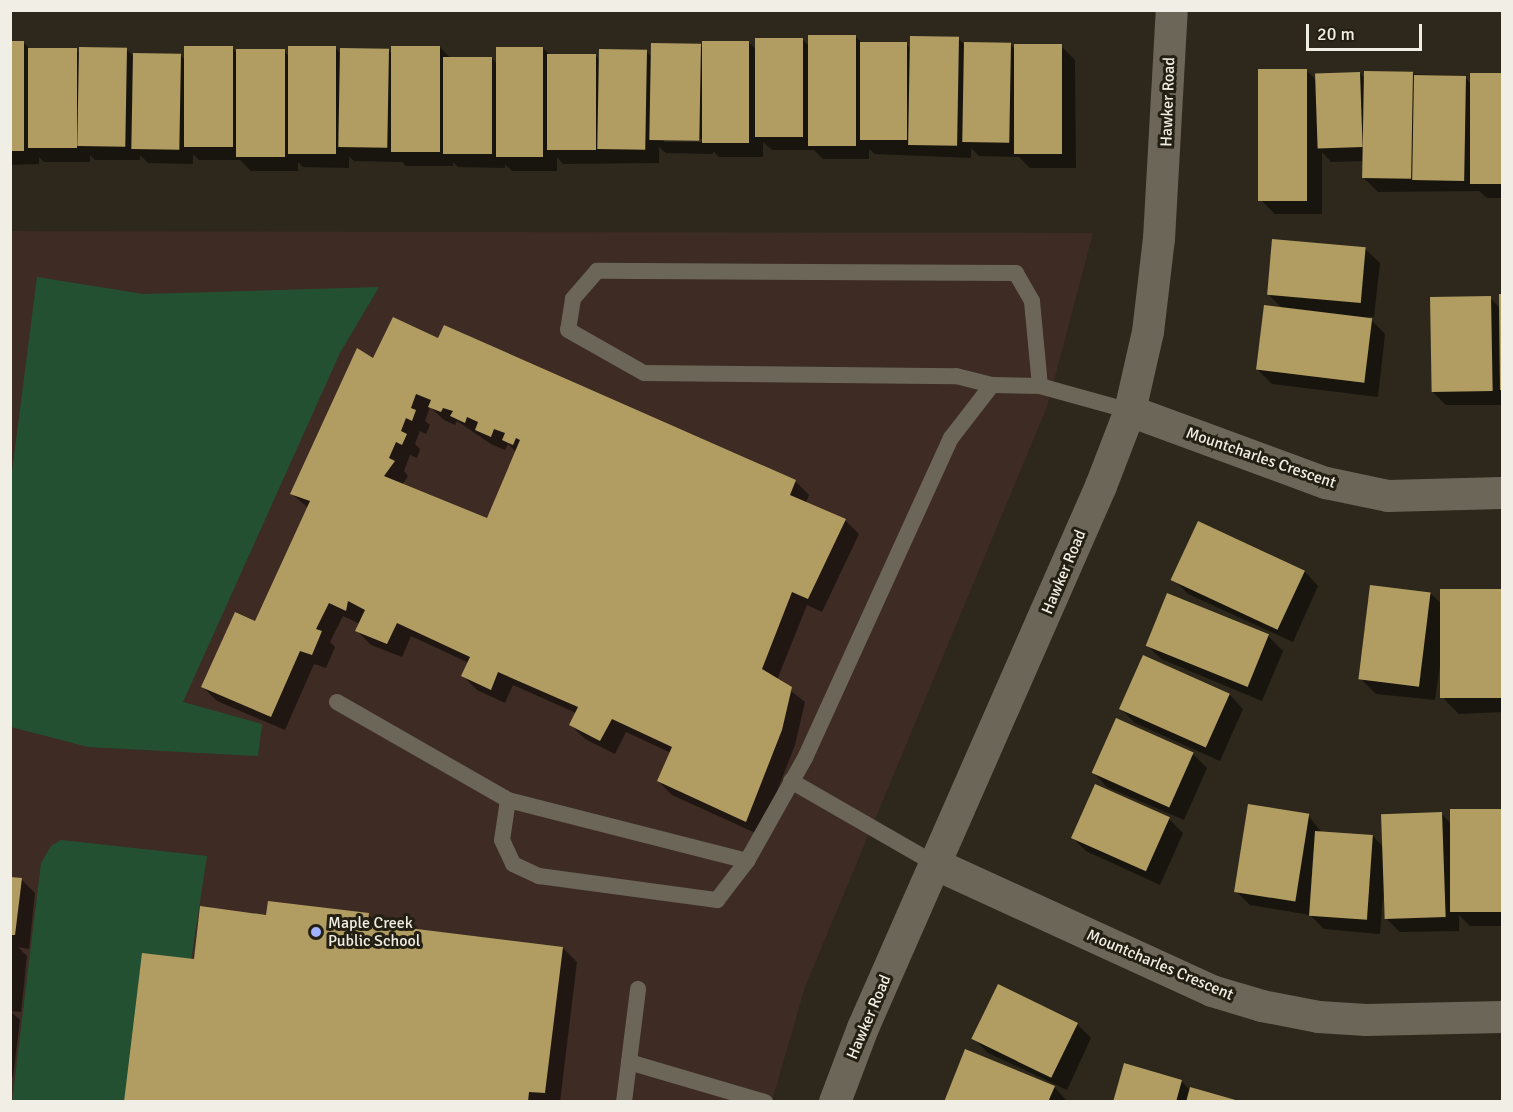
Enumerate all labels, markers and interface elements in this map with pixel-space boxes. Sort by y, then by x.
scale bar [1309,12,1424,50]
text: 20 m [1317,23,1355,45]
street label: Hawker Road [1157,57,1179,147]
street label: Mountcharles Crescent [1183,423,1339,493]
street label: Hawker Road [1038,527,1090,617]
place label: Maple Creek Public School [328,913,421,951]
marker: Maple Creek Public School [309,925,323,939]
street label: Mountcharles Crescent [1084,925,1236,1005]
street label: Hawker Road [843,972,895,1062]

